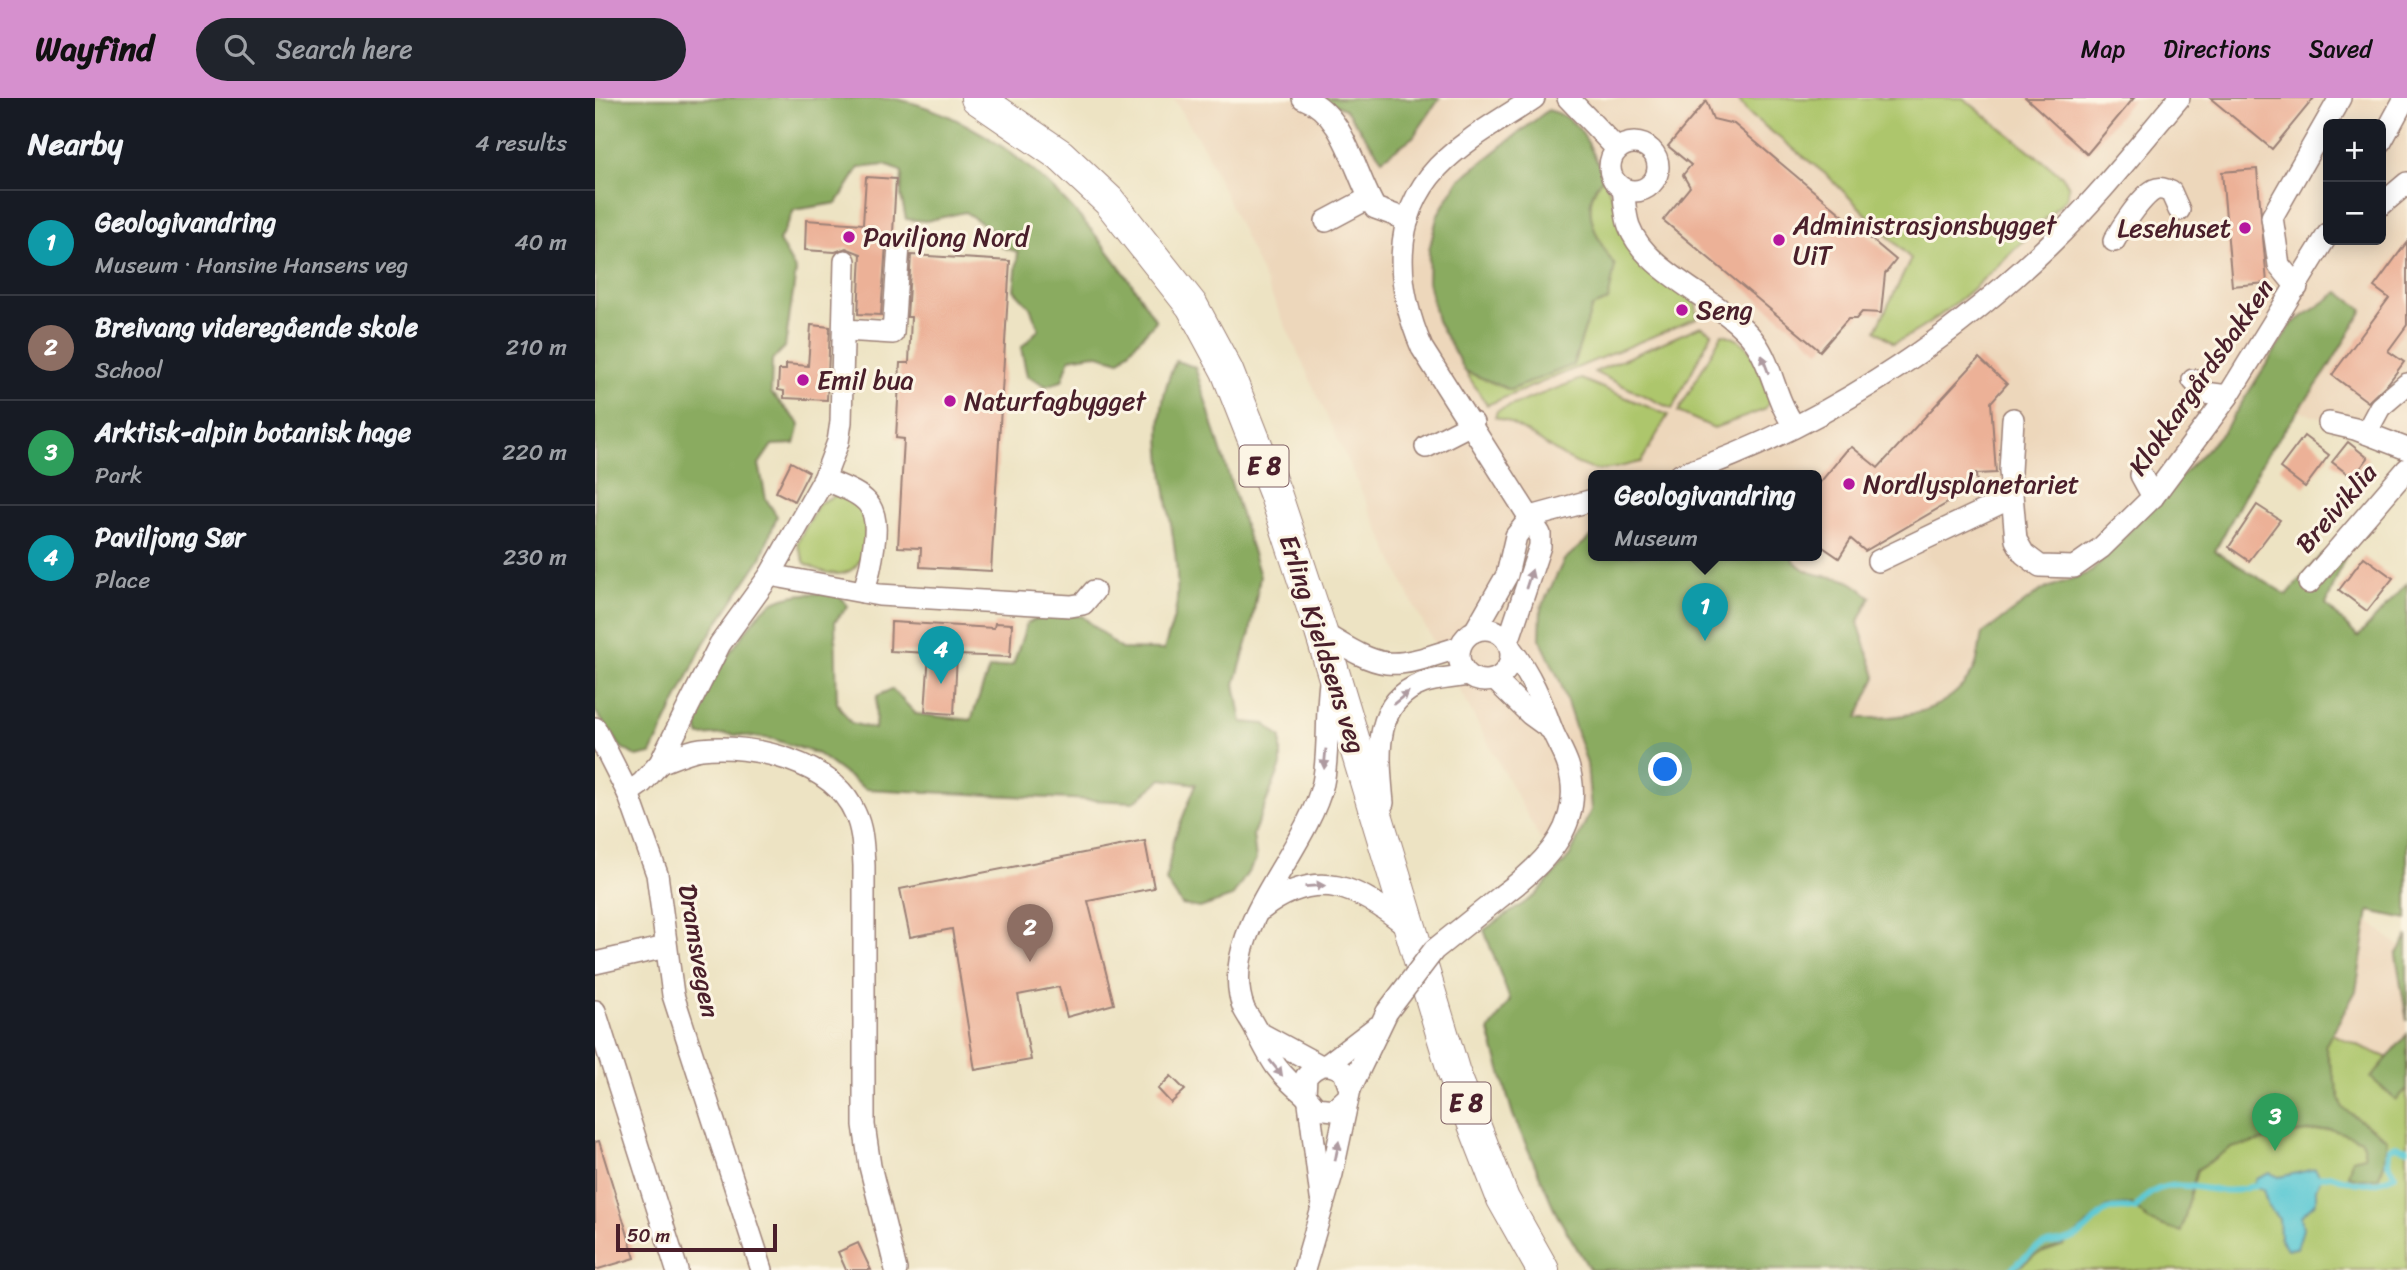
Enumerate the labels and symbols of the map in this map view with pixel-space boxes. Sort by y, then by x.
place label: Administrasjonsbygget UiT [1792,202,2058,278]
place label: Lesehuset [2117,205,2231,251]
place label: Paviljong Nord [863,214,1031,260]
marker: Lesehuset [2237,220,2253,236]
marker: Paviljong Nord [841,229,857,245]
marker: Administrasjonsbygget UiT [1771,232,1787,248]
street label: Klokkargårdsbakken [2116,269,2286,485]
place label: Seng [1696,287,1753,333]
marker: Seng [1674,302,1690,318]
one-way arrow [1759,353,1770,374]
place label: Emil bua [817,357,914,403]
marker: Emil bua [795,372,811,388]
place label: Naturfagbygget [964,378,1147,424]
marker: Naturfagbygget [942,393,958,409]
road number: E 8 [1239,446,1289,486]
street label: Breiviklia [2283,451,2390,564]
place label: Nordlysplanetariet [1863,461,2079,507]
marker: Nordlysplanetariet [1841,476,1857,492]
street label: Erling Kjeldsens veg [1266,528,1380,760]
one-way arrow [1524,568,1535,589]
pin: 1 [1682,583,1728,641]
pin: 4 [918,626,964,684]
one-way arrow [1392,690,1410,706]
one-way arrow [1319,748,1330,770]
your location [1648,752,1682,786]
street label: Dramsvegen [665,880,733,1022]
one-way arrow [1304,880,1326,891]
pin: 2 [1007,904,1053,962]
one-way arrow [1268,1058,1283,1076]
road number: E 8 [1441,1083,1491,1124]
pin: 3 [2252,1093,2298,1151]
one-way arrow [1331,1140,1342,1162]
scale bar [616,1221,777,1253]

